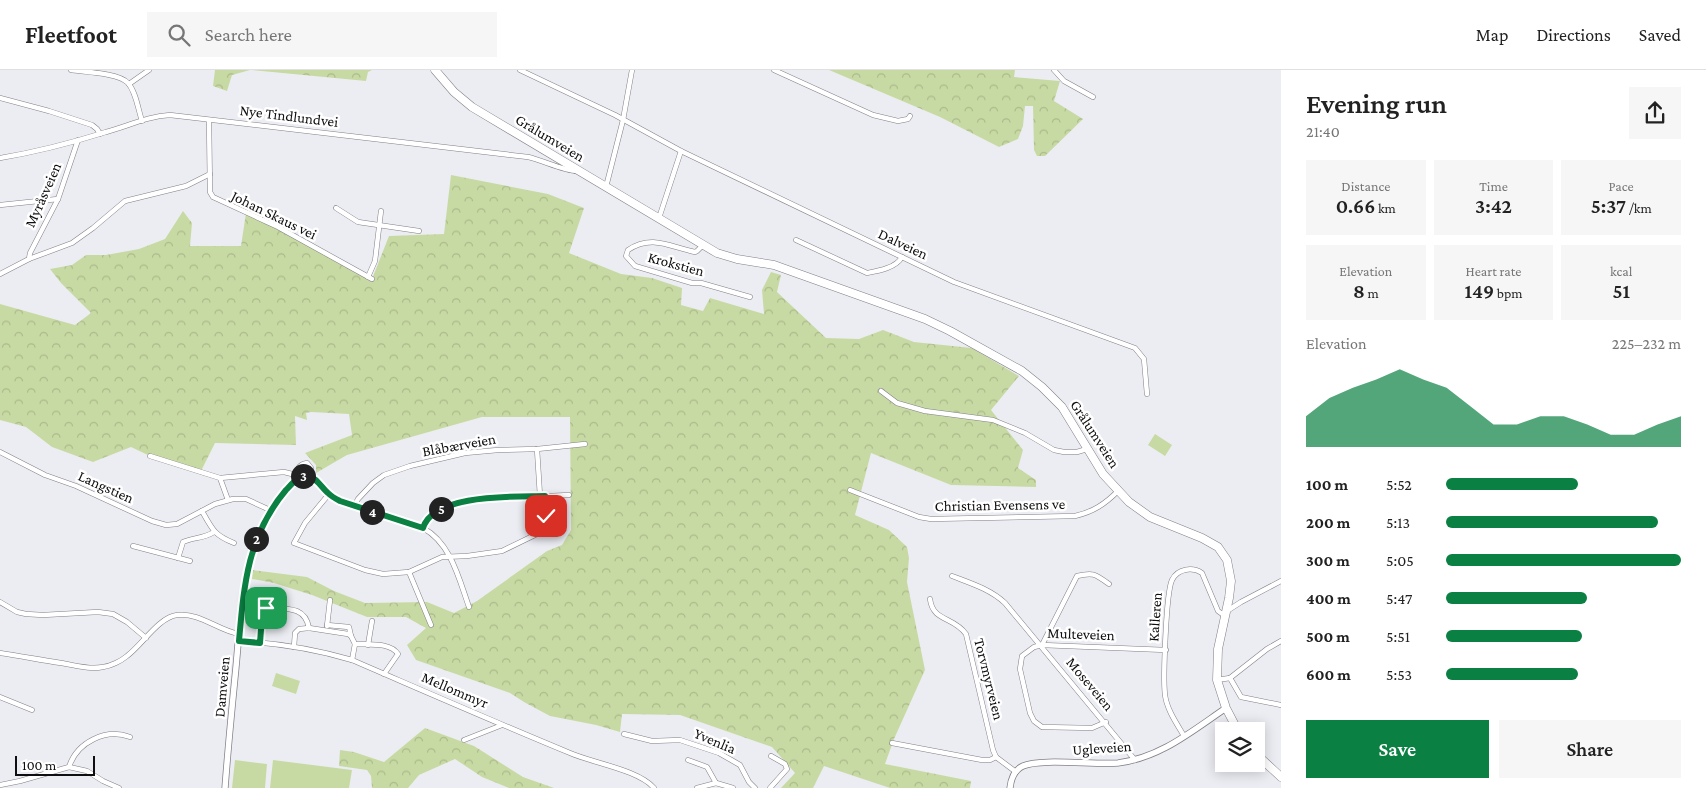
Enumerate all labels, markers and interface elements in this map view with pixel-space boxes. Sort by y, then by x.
search box [147,12,497,57]
text: Fleetfoot [25,21,117,48]
icon: search [165,21,193,49]
text: Search here [205,24,292,45]
text: Map [1476,25,1508,45]
text: Directions [1536,25,1611,45]
text: Saved [1639,25,1681,45]
button: share [1629,87,1681,139]
text: Evening run [1306,88,1447,119]
street label: Nye Tindlundvei [239,102,339,131]
street label: Grålumveien [513,111,587,165]
text: 21:40 [1306,123,1340,140]
street label: Myråsveien [22,160,65,230]
text: Distance [1341,178,1390,194]
text: Time [1479,178,1508,194]
text: Pace [1609,178,1634,194]
street label: Johan Skaus vei [227,187,319,243]
text: 0.66 [1336,194,1375,218]
text: 3:42 [1475,194,1512,218]
text: 5:37 [1591,194,1626,218]
text: km [1375,200,1396,216]
text: /km [1626,200,1652,216]
street label: Dalveien [876,226,930,262]
street label: Krokstien [646,249,706,279]
text: Elevation [1339,263,1392,279]
text: Heart rate [1466,263,1521,279]
text: kcal [1610,263,1632,279]
text: 8 [1353,279,1365,303]
text: 149 [1464,279,1494,303]
text: 51 [1612,279,1630,303]
text: m [1365,285,1379,301]
text: bpm [1494,285,1523,301]
text: Elevation [1306,335,1367,352]
text: 225–232 m [1612,335,1681,352]
street label: Grålumveien [1067,397,1123,471]
street label: Blåbærveien [421,431,497,459]
pin: 3 [290,464,316,488]
street label: Langstien [75,468,136,507]
text: 3 [300,468,307,484]
text: 100 m [1306,476,1348,493]
text: 5:52 [1386,476,1412,493]
pin [525,495,567,537]
pin: 5 [428,496,454,522]
street label: Christian Evensens ve [935,496,1066,514]
pin: 4 [360,500,384,524]
text: 5 [438,501,445,517]
icon: check [532,502,560,530]
text: 4 [369,504,376,520]
text: 200 m [1306,514,1350,531]
text: 5:13 [1386,514,1410,531]
pin: 2 [244,526,268,552]
text: 2 [253,531,260,547]
text: 300 m [1306,552,1350,569]
text: 5:05 [1386,552,1414,569]
pin [245,587,287,629]
text: 400 m [1306,590,1351,607]
text: 5:47 [1386,590,1412,607]
street label: Kalleren [1145,592,1165,642]
icon: arrive [252,594,280,622]
street label: Multeveien [1047,625,1115,643]
text: 500 m [1306,628,1350,645]
text: 5:51 [1386,628,1410,645]
street label: Torvmyrveien [970,637,1007,722]
street label: Moseveien [1063,654,1117,714]
street label: Damveien [211,656,233,718]
text: 600 m [1306,666,1351,683]
text: 5:53 [1386,666,1412,683]
street label: Mellommyr [419,669,491,712]
button: Save [1306,720,1489,778]
button: Share [1499,720,1681,778]
map controls [1215,722,1265,772]
button: layers [1215,722,1265,772]
street label: Yvenlia [692,725,738,757]
street label: Ugleveien [1072,738,1132,759]
scale bar [15,753,95,776]
text: 100 m [22,757,56,773]

